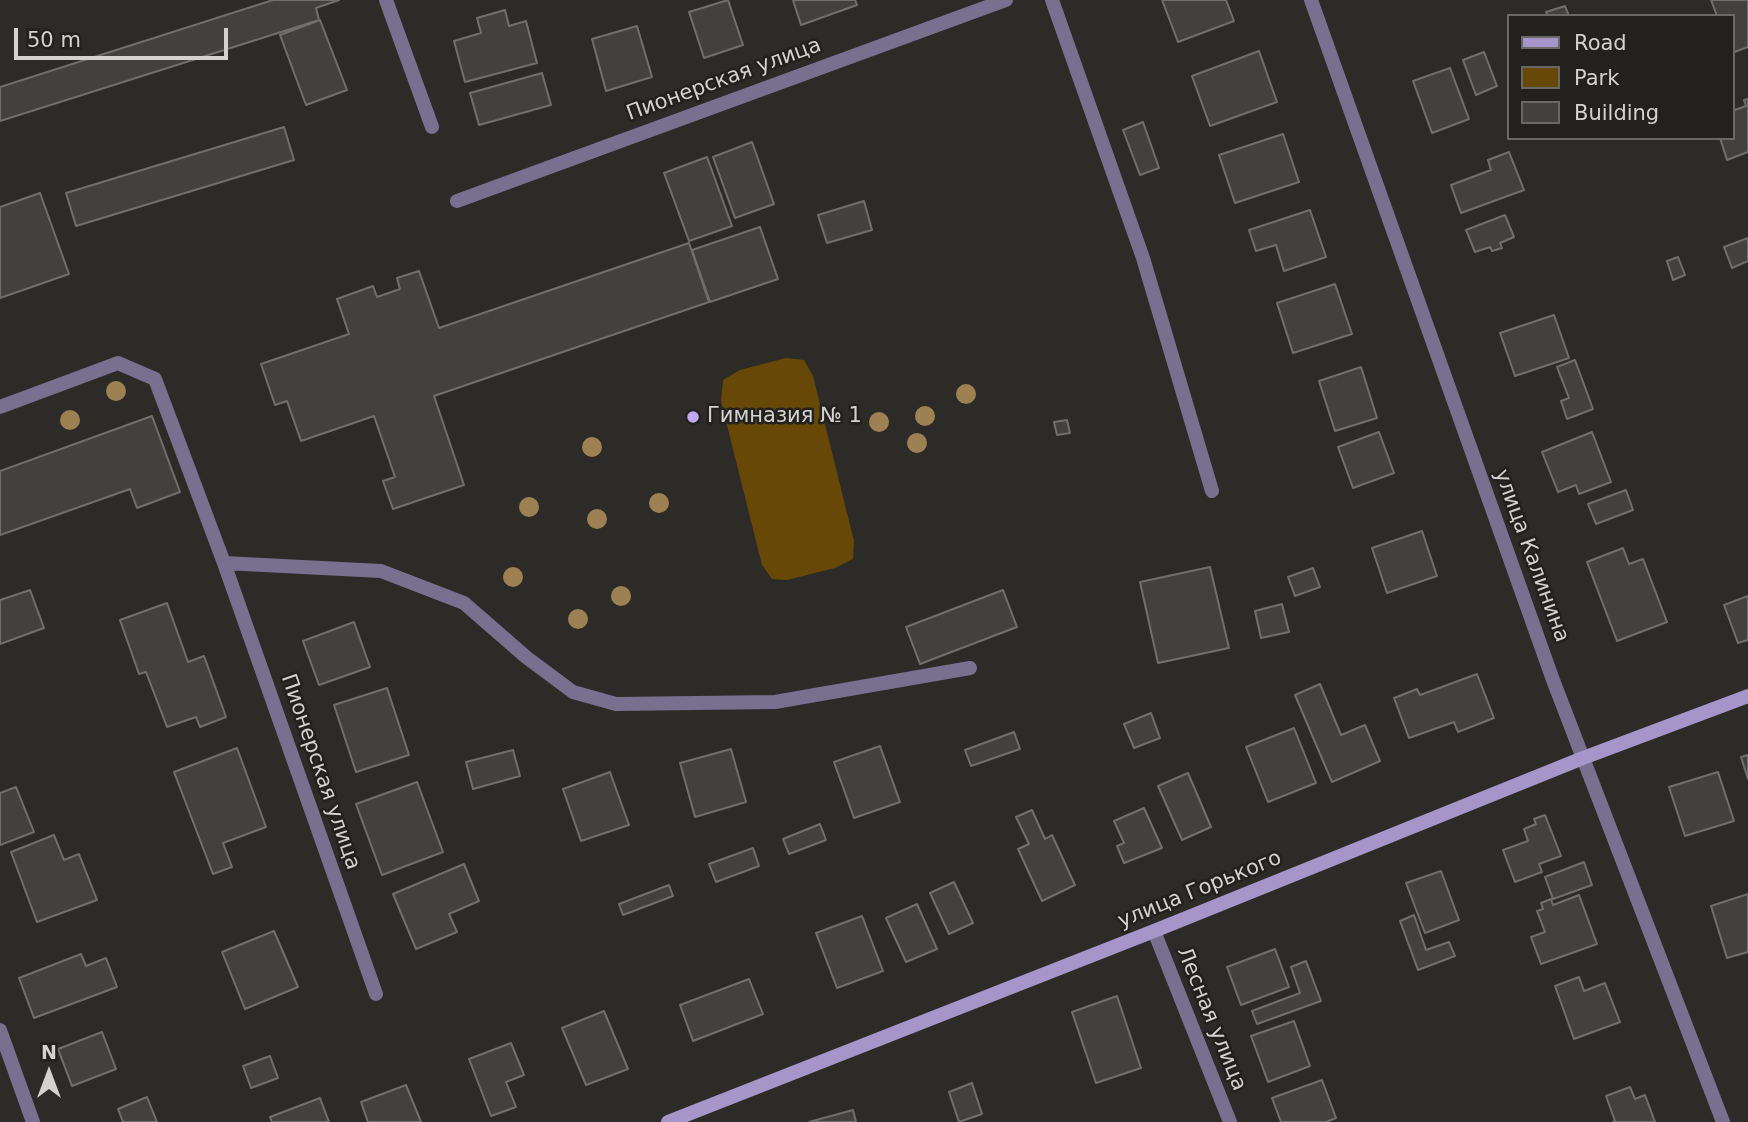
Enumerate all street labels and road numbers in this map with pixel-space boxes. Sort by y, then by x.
street label: Пионерская улица [623,33,825,127]
street label: улица Калинина [1488,466,1574,646]
street label: Пионерская улица [275,671,365,873]
street label: улица Горького [1115,846,1285,934]
street label: Лесная улица [1171,943,1251,1095]

